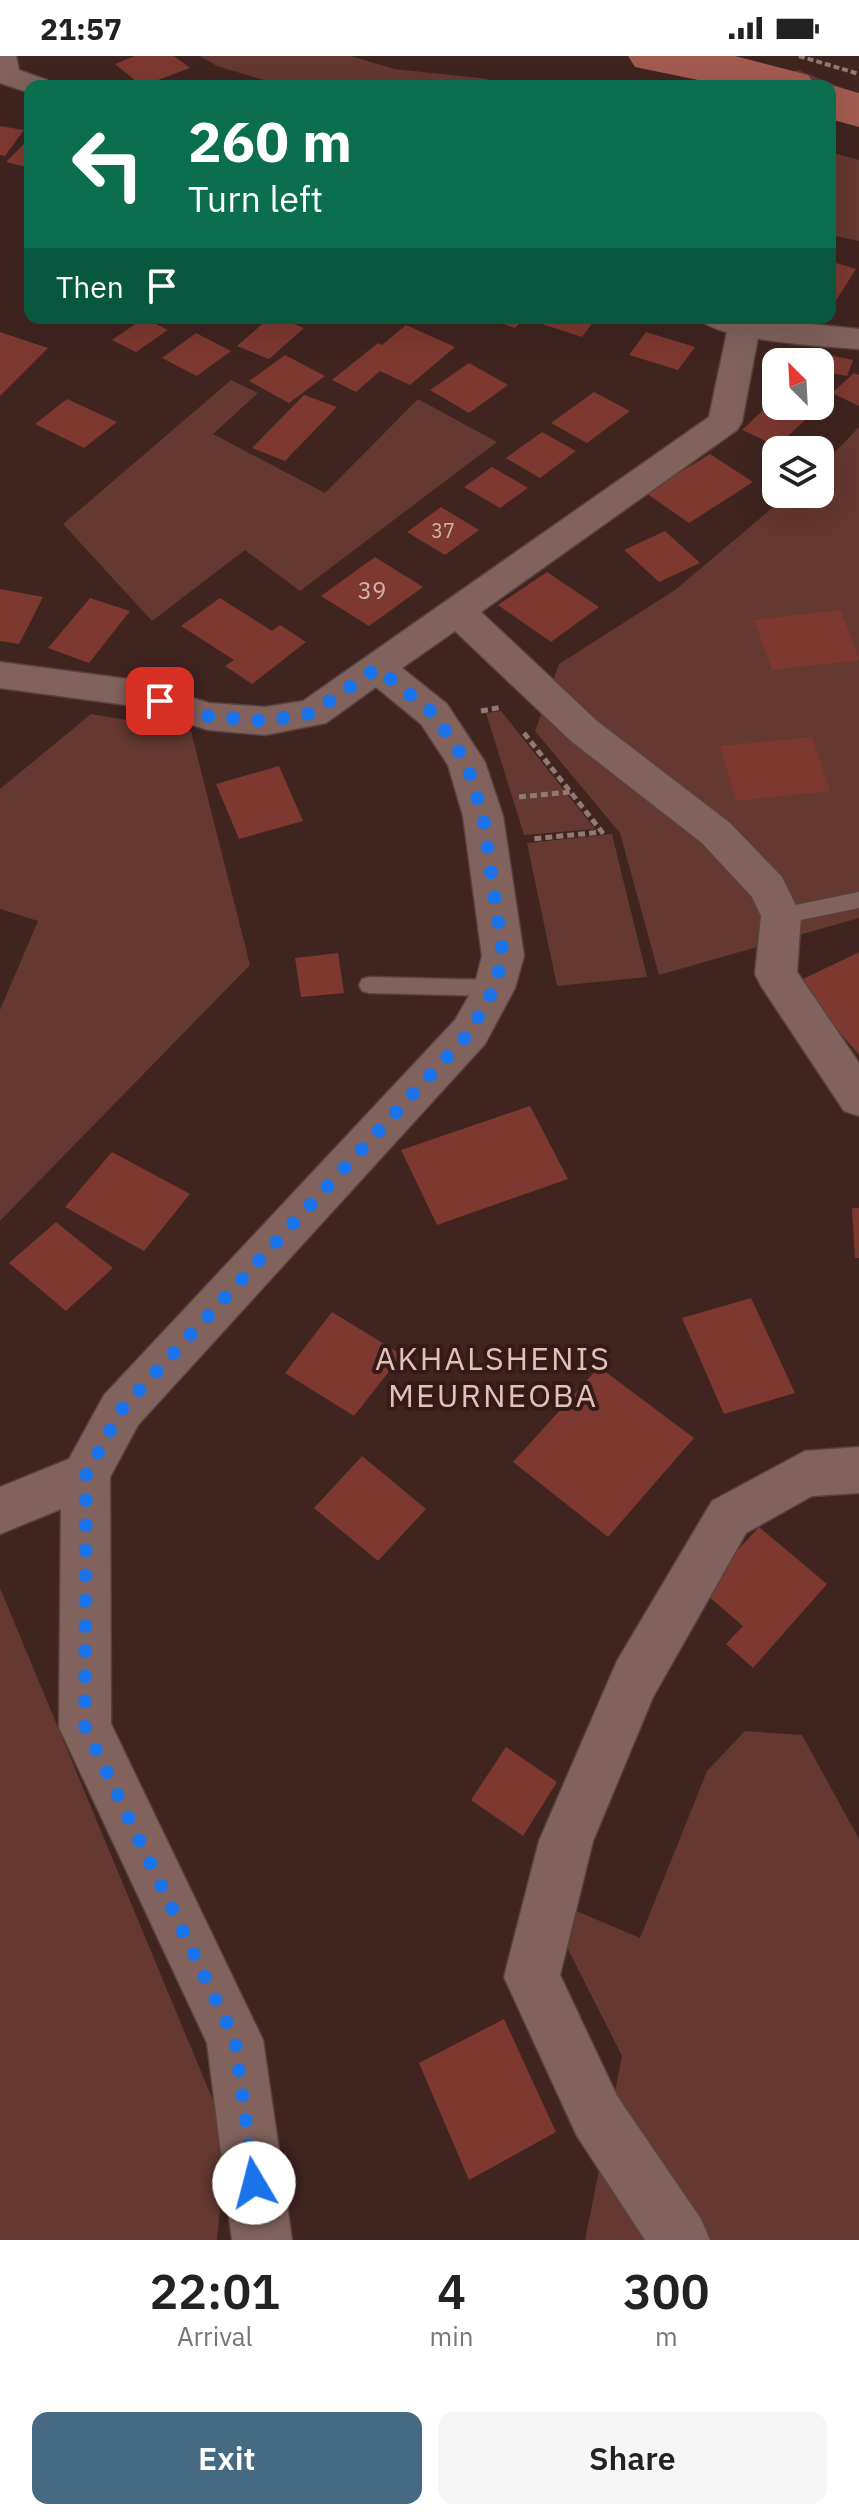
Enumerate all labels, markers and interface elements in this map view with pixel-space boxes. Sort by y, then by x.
text: 21:57 [40,9,122,48]
text: 260 m [188,105,352,177]
icon: left [56,112,160,216]
text: Turn left [188,175,323,222]
icon: arrive [140,264,184,308]
text: Then [56,267,124,306]
north arrow [762,348,834,420]
map controls [762,348,834,508]
button: layers [762,436,834,508]
house number: 37 [431,517,455,544]
house number: 39 [358,574,386,606]
pin [126,667,194,735]
icon: arrive [138,679,182,723]
district label: AKHALSHENIS MEURNEOBA [375,1337,611,1416]
position arrow [212,2141,296,2225]
text: 22:01 [150,2260,280,2322]
text: 4 [437,2260,466,2322]
text: 300 [623,2260,709,2322]
text: Arrival [177,2319,253,2353]
text: min [430,2319,474,2353]
text: m [655,2319,678,2353]
button: Exit [32,2412,422,2504]
button: Share [438,2412,827,2504]

